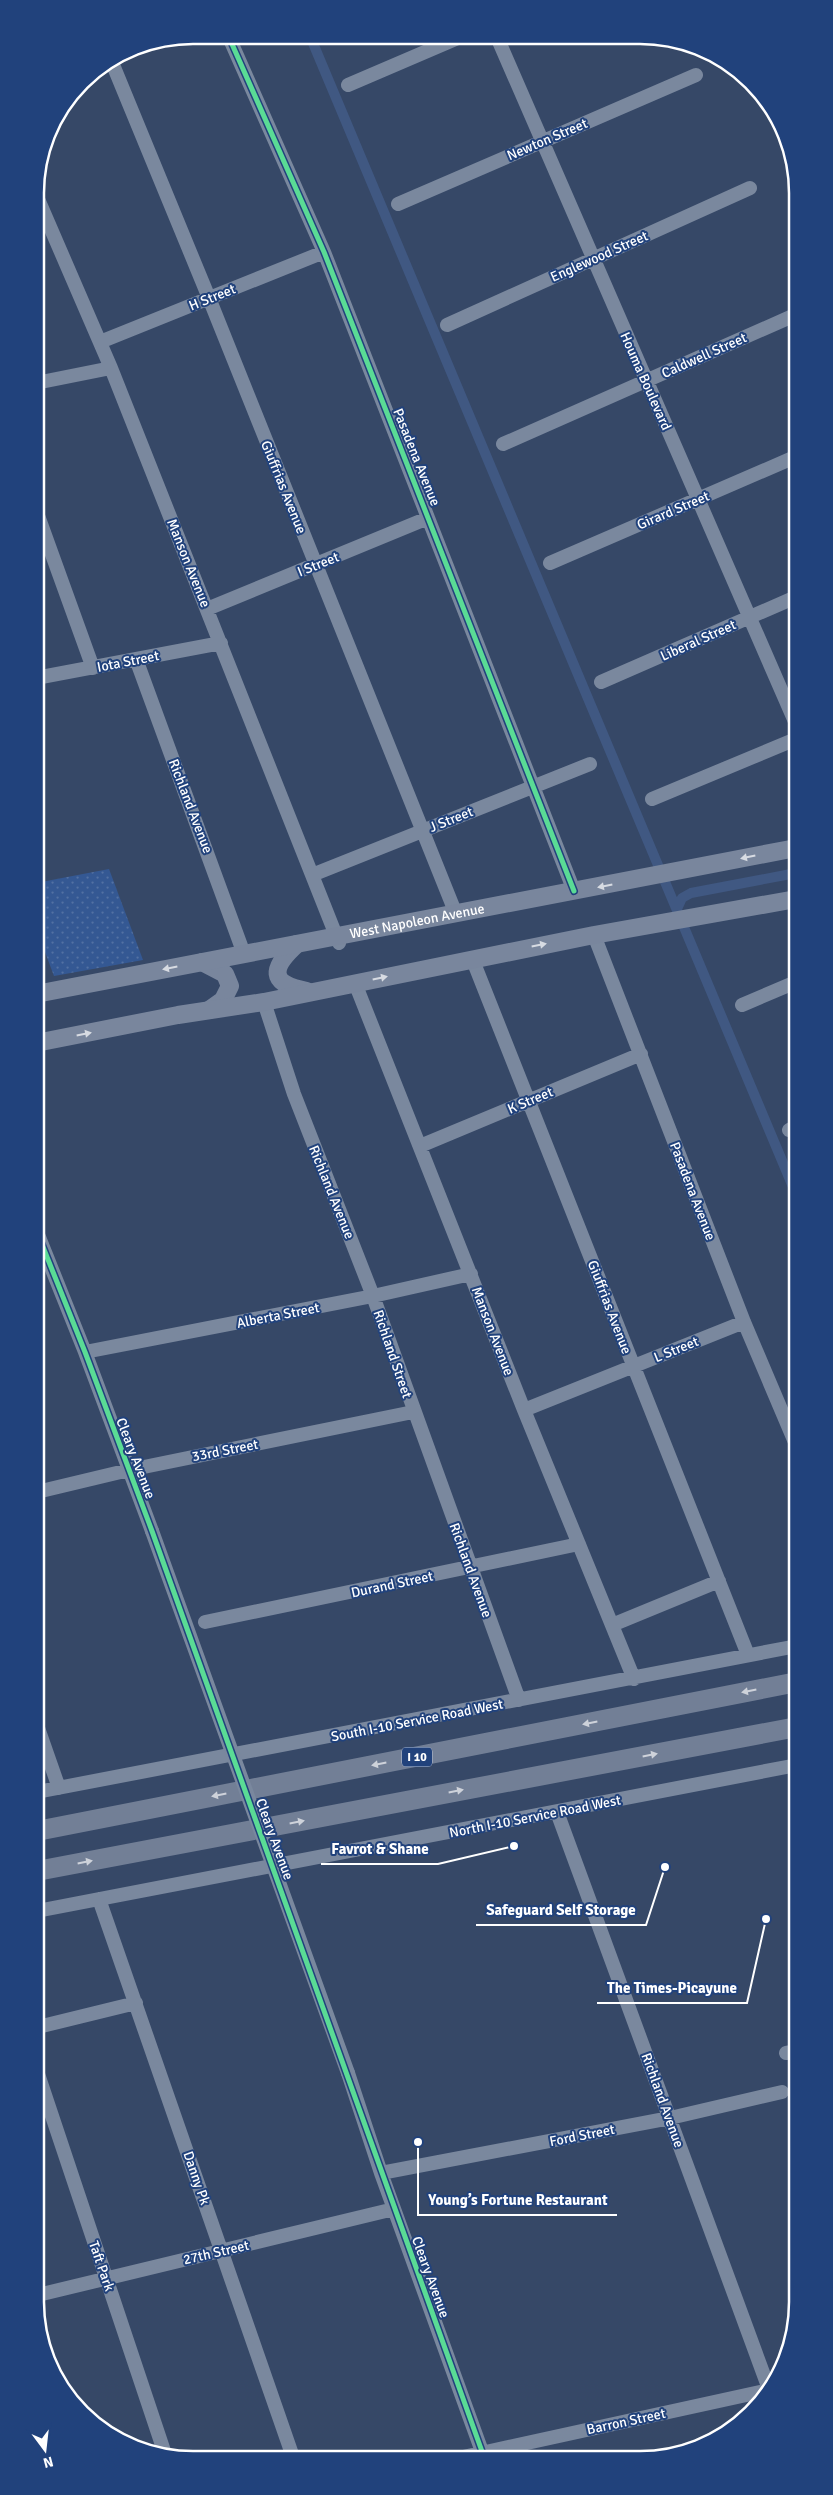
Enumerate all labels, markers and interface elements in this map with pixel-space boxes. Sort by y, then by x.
street label: Newton Street [504,115,590,164]
street label: Englewood Street [548,227,651,286]
street label: H Street [186,280,238,315]
street label: Houma Boulevard [616,329,675,433]
street label: Caldwell Street [659,329,750,382]
street label: Pasadena Avenue [389,406,444,509]
street label: Giuffrias Avenue [257,438,310,536]
street label: Girard Street [634,488,712,533]
street label: Manson Avenue [163,516,214,610]
street label: I Street [295,548,342,581]
street label: Liberal Street [658,616,739,665]
street label: Iota Street [96,647,161,676]
street label: Richland Avenue [165,757,216,856]
street label: J Street [427,803,476,836]
one-way arrow [740,854,756,862]
one-way arrow [596,882,612,890]
street label: West Napoleon Avenue [348,900,486,943]
one-way arrow [532,941,548,949]
one-way arrow [162,964,177,972]
one-way arrow [372,973,388,981]
one-way arrow [77,1029,93,1037]
street label: K Street [505,1083,556,1118]
street label: Pasadena Avenue [666,1140,719,1243]
street label: Richland Avenue [305,1143,358,1242]
street label: Giuffrias Avenue [584,1258,635,1356]
street label: Manson Avenue [468,1284,517,1378]
street label: Alberta Street [235,1299,321,1332]
street label: Richland Street [369,1308,416,1401]
street label: L Street [651,1333,701,1366]
street label: Cleary Avenue [112,1415,159,1501]
street label: 33rd Street [191,1436,260,1465]
street label: Richland Avenue [446,1520,496,1620]
street label: Durand Street [349,1567,435,1601]
one-way arrow [741,1688,757,1696]
street label: South I-10 Service Road West [330,1695,505,1746]
one-way arrow [581,1719,597,1727]
road number: I 10 [402,1748,432,1766]
one-way arrow [643,1750,659,1758]
one-way arrow [371,1760,386,1768]
one-way arrow [449,1787,465,1795]
street label: North I-10 Service Road West [448,1791,622,1841]
one-way arrow [211,1792,227,1800]
street label: Cleary Avenue [252,1796,297,1882]
one-way arrow [289,1818,304,1826]
callout: Favrot & Shane [321,1834,438,1864]
text: Favrot & Shane [331,1840,429,1858]
one-way arrow [78,1858,93,1866]
callout: Safeguard Self Storage [476,1895,646,1925]
text: Safeguard Self Storage [486,1901,636,1919]
callout: The Times-Picayune [597,1973,747,2003]
text: The Times-Picayune [607,1979,737,1997]
street label: Richland Avenue [638,2050,688,2150]
street label: Ford Street [548,2121,616,2150]
street label: Danny Pk [179,2149,214,2207]
callout: Young’s Fortune Restaurant [418,2185,617,2215]
text: Young’s Fortune Restaurant [427,2191,608,2209]
street label: Cleary Avenue [408,2234,453,2320]
street label: 27th Street [181,2237,251,2268]
street label: Taft Park [85,2239,118,2294]
street label: Barron Street [585,2405,667,2438]
north arrow [20,2425,70,2475]
text: N [41,2453,55,2472]

